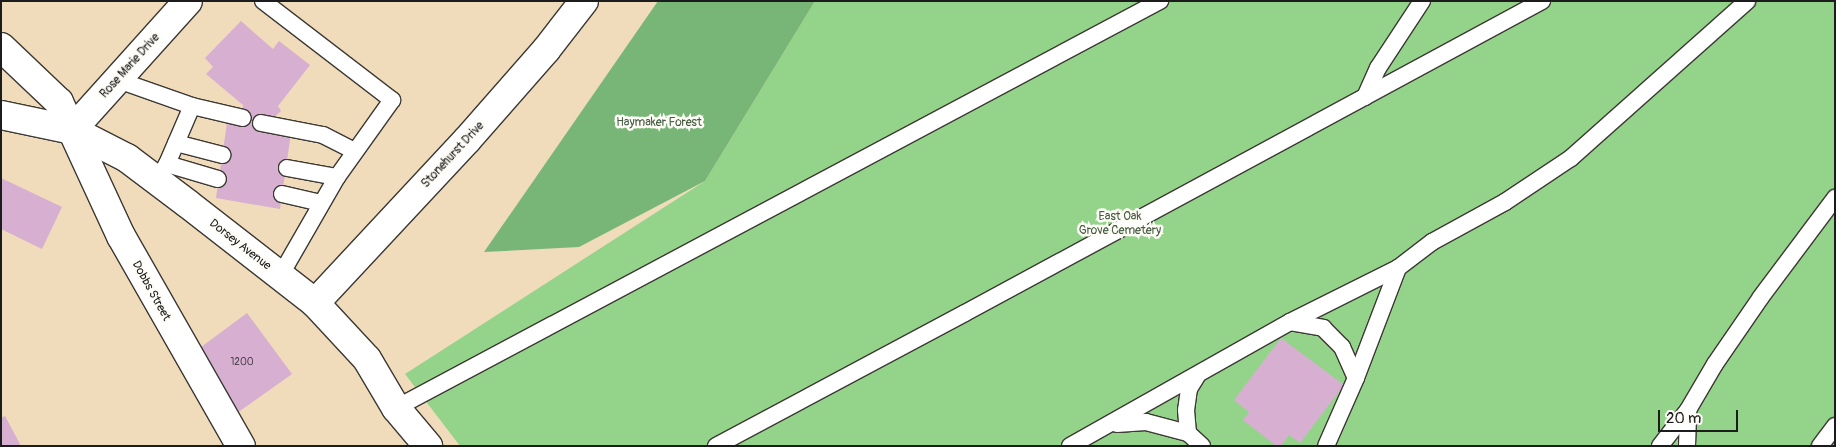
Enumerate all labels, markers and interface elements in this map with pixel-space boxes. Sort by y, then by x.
street label: Rose Marie Drive [97,31,163,101]
park label: Haymaker Forest [616,116,702,130]
street label: Stonehurst Drive [419,119,487,191]
park label: East Oak Grove Cemetery [1079,210,1161,238]
street label: Dorsey Avenue [206,217,274,273]
street label: Dobbs Street [129,259,173,323]
house number: 1200 [230,357,254,369]
scale bar [1661,400,1741,432]
text: 20 m [1666,409,1701,428]

